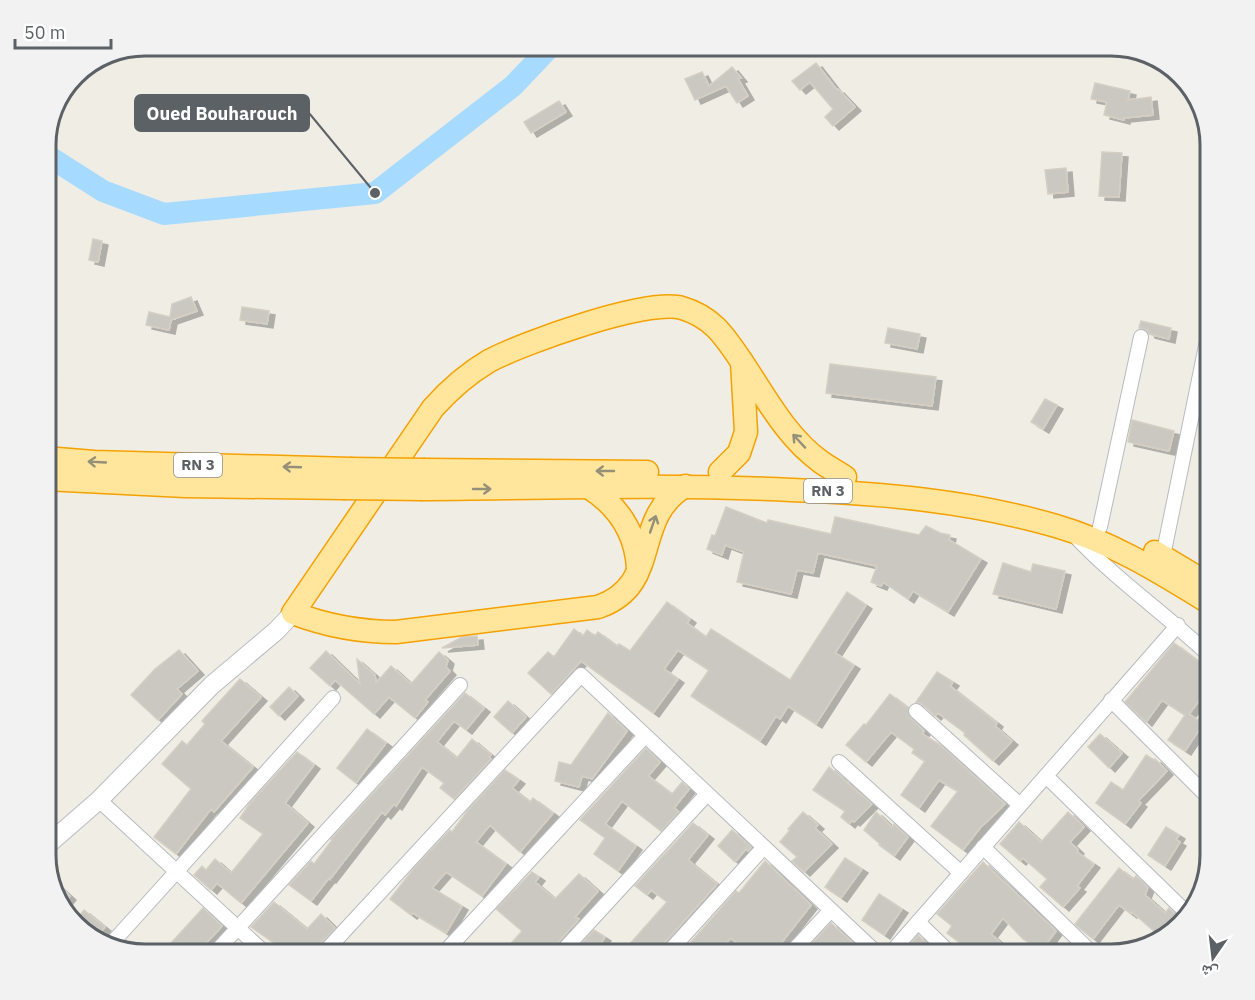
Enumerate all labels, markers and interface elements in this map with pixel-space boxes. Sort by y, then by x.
scale bar [15,12,111,50]
text: 50 m [24,21,66,44]
callout: Oued Bouharouch [135,95,309,131]
text: Oued Bouharouch [147,102,297,125]
one-way arrow [792,434,806,449]
road number: RN 3 [174,453,222,477]
one-way arrow [87,456,107,467]
one-way arrow [282,462,302,473]
one-way arrow [596,466,616,477]
road number: RN 3 [804,479,852,503]
one-way arrow [471,483,491,494]
one-way arrow [649,515,660,534]
north arrow [1183,928,1243,988]
text: ش [1199,961,1220,984]

